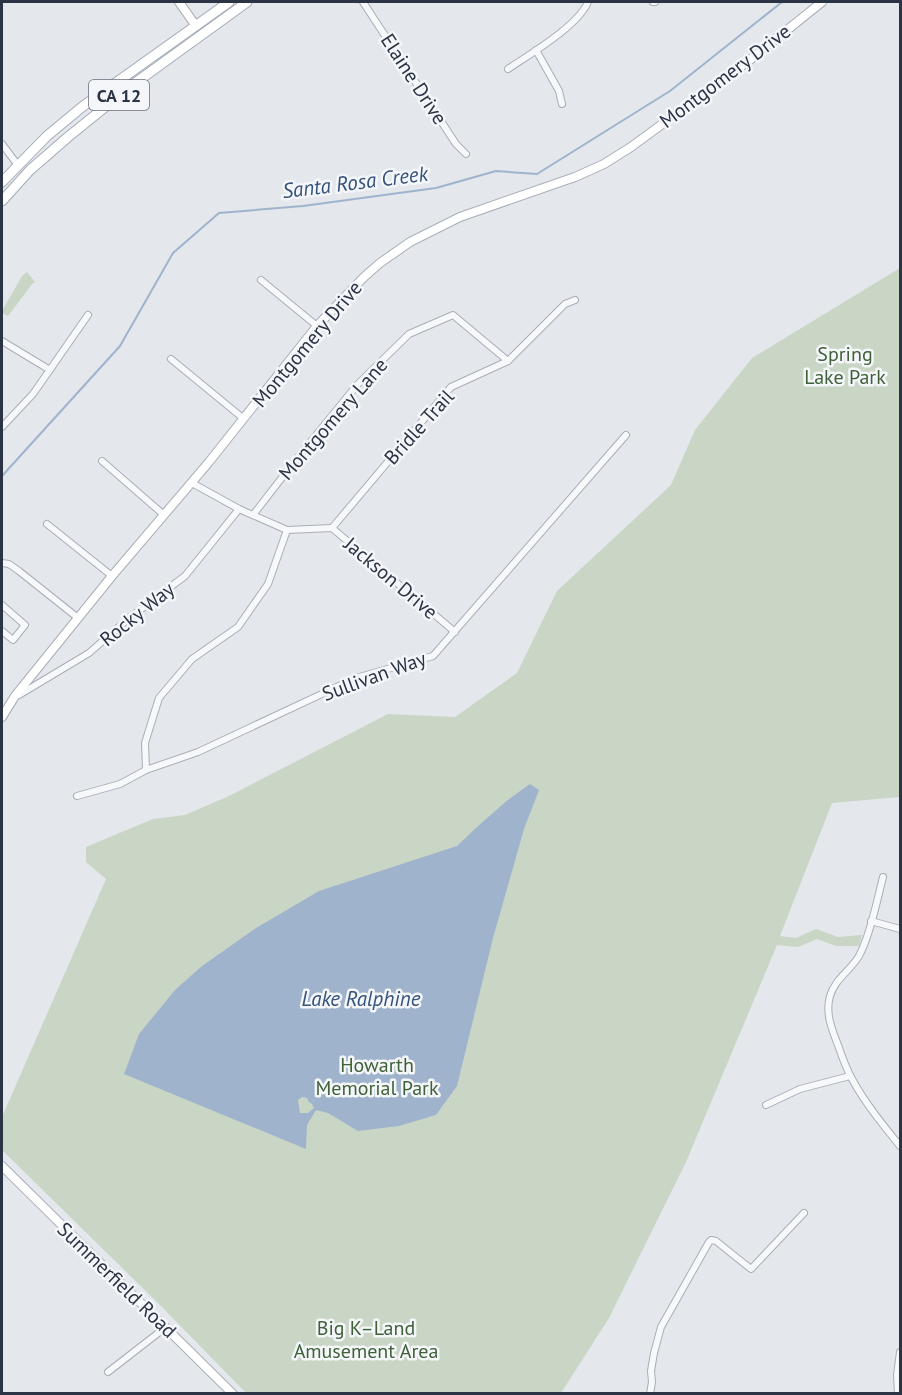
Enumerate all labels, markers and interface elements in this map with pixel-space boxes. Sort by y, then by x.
street label: Montgomery Drive [654,18,796,134]
street label: Elaine Drive [375,29,453,129]
road number: CA 12 [89,80,149,110]
water label: Santa Rosa Creek [281,159,431,204]
street label: Montgomery Drive [246,275,368,413]
park label: Spring Lake Park [804,341,886,390]
street label: Montgomery Lane [273,353,393,485]
street label: Bridle Trail [378,384,460,470]
street label: Jackson Drive [338,531,443,625]
street label: Rocky Way [94,576,180,652]
street label: Sullivan Way [318,645,430,707]
water label: Lake Ralphine [302,985,421,1012]
park label: Howarth Memorial Park [316,1052,439,1101]
street label: Summerfield Road [52,1216,182,1344]
park label: Big K–Land Amusement Area [294,1315,438,1364]

